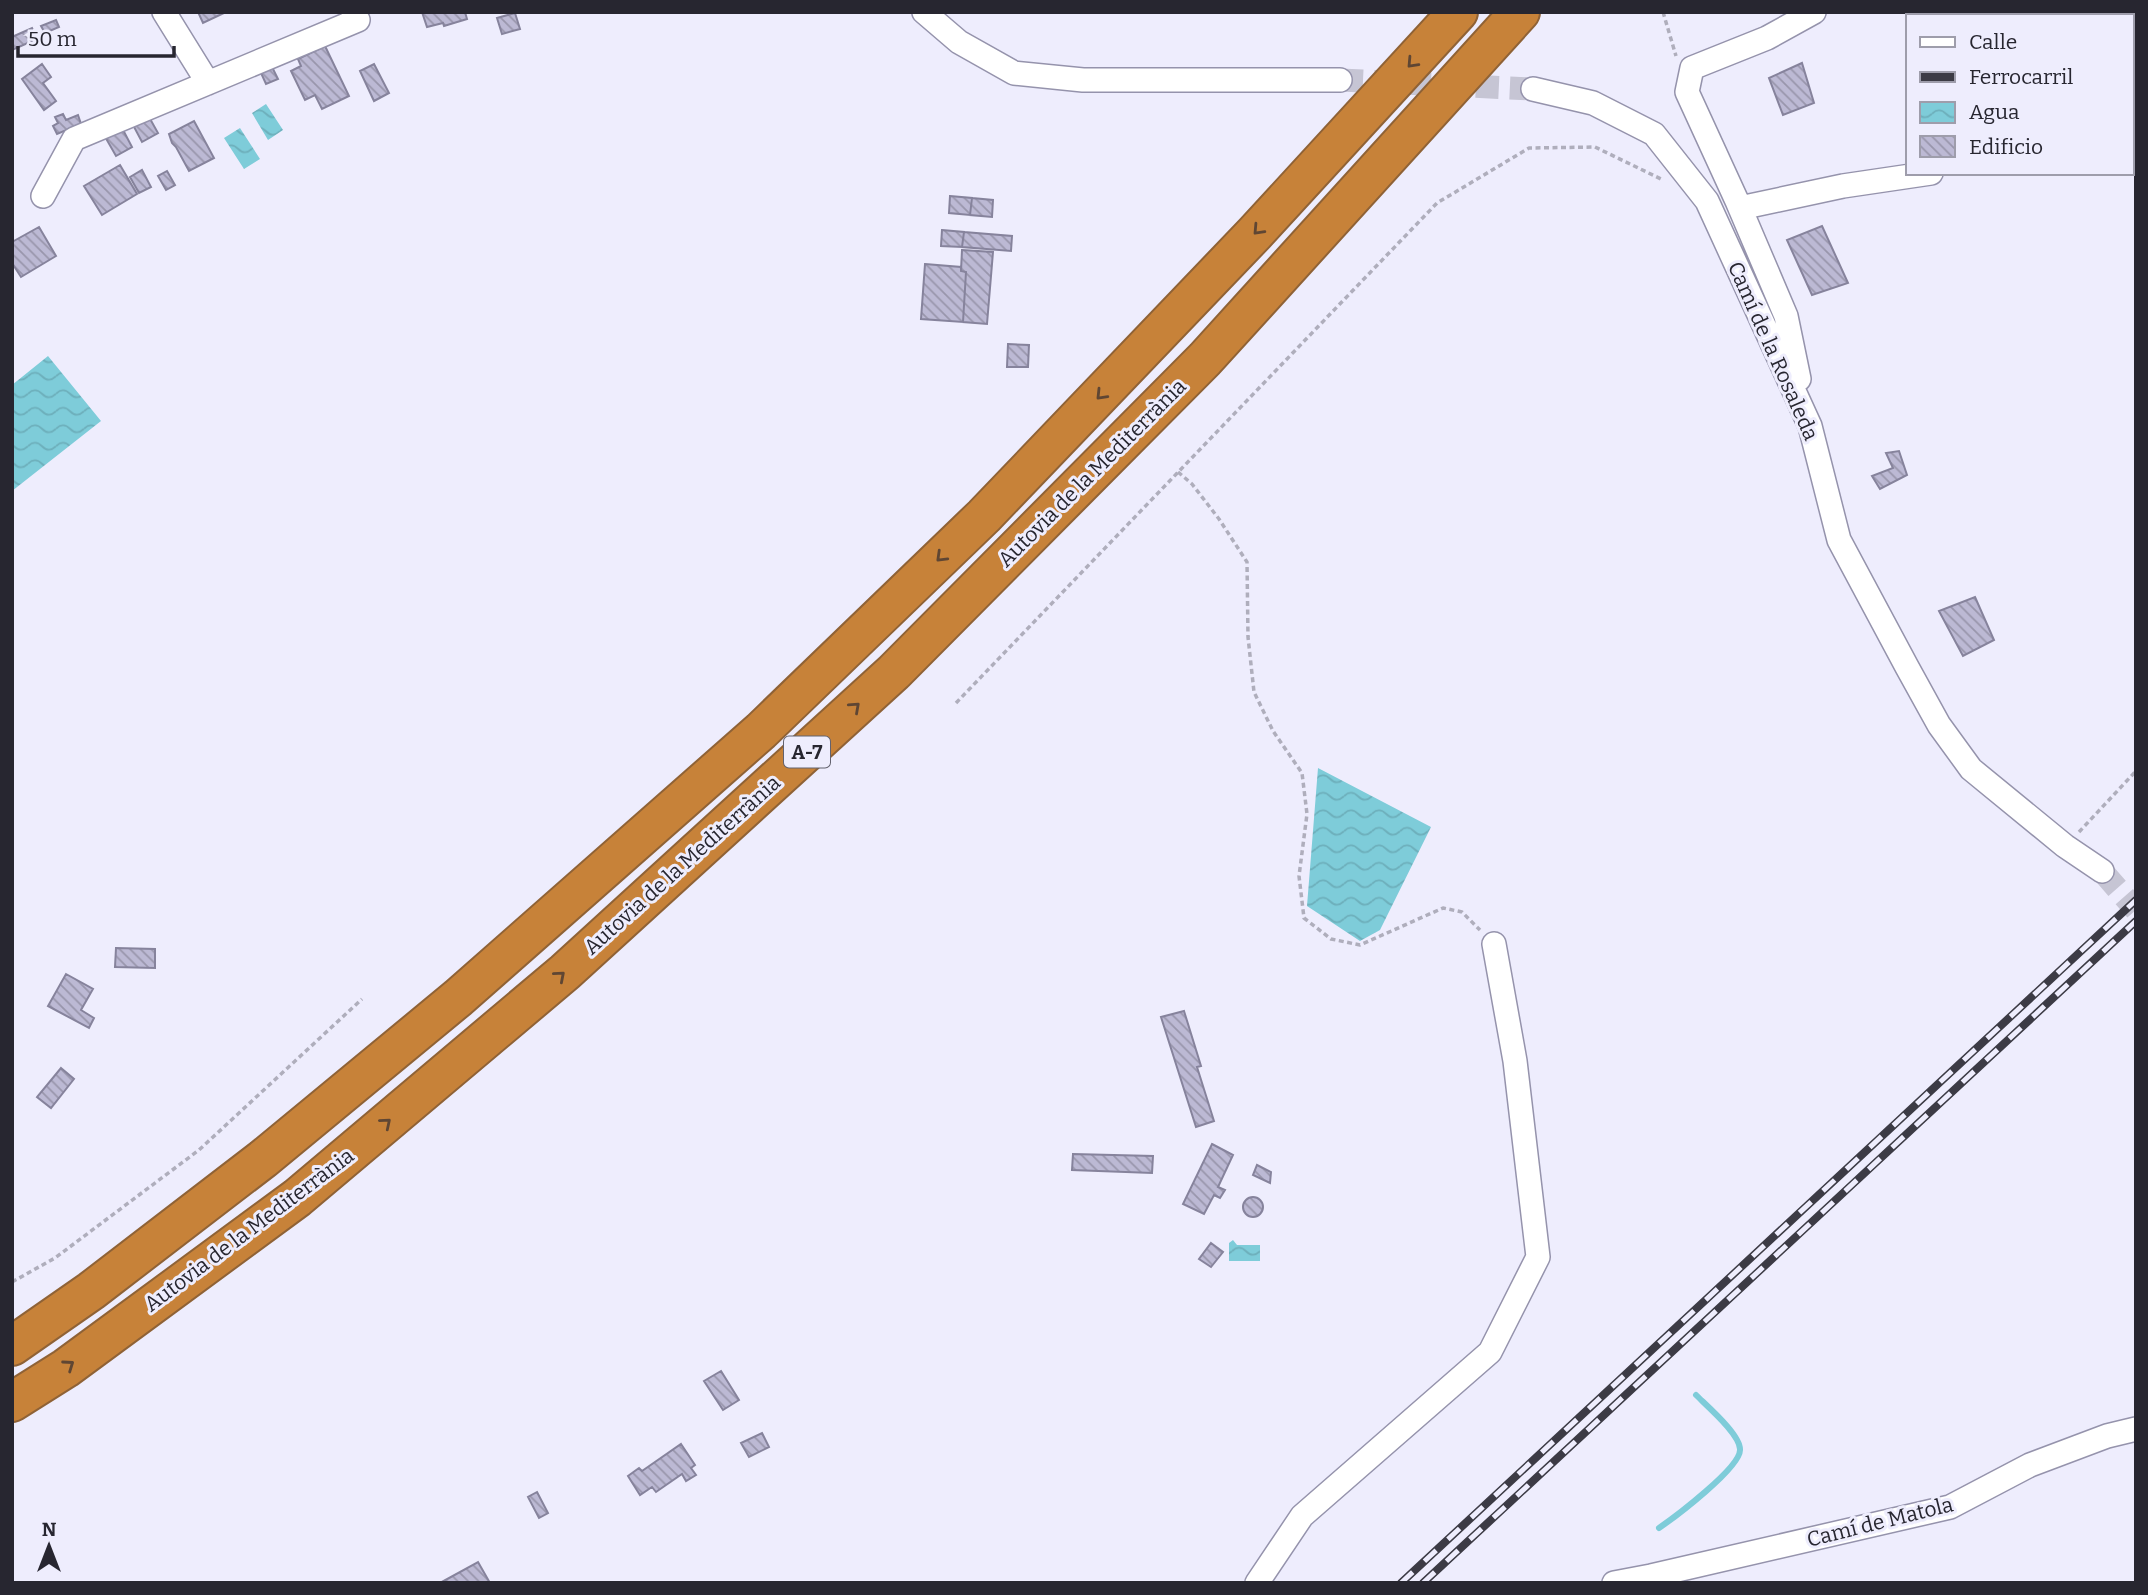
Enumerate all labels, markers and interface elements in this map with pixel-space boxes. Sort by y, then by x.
scale bar [18,14,173,58]
legend [1906,14,2134,175]
text: 50 m [28,26,77,52]
text: Calle [1969,29,2017,55]
one-way arrow [1408,55,1420,68]
text: Ferrocarril [1969,64,2073,90]
text: Agua [1969,99,2020,125]
text: Edificio [1969,134,2043,160]
one-way arrow [1253,222,1266,235]
street label: Camí de la Rosaleda [1722,258,1824,445]
street label: Autovia de la Mediterrània [992,373,1192,573]
one-way arrow [1097,386,1110,399]
one-way arrow [937,548,950,561]
one-way arrow [847,703,860,716]
road number: A-7 [784,736,830,768]
street label: Autovia de la Mediterrània [578,769,786,960]
one-way arrow [552,972,565,984]
one-way arrow [378,1119,391,1131]
street label: Autovia de la Mediterrània [139,1142,359,1317]
one-way arrow [61,1361,74,1373]
street label: Camí de Matola [1804,1491,1956,1553]
north arrow [14,1511,84,1581]
text: N [42,1518,57,1541]

